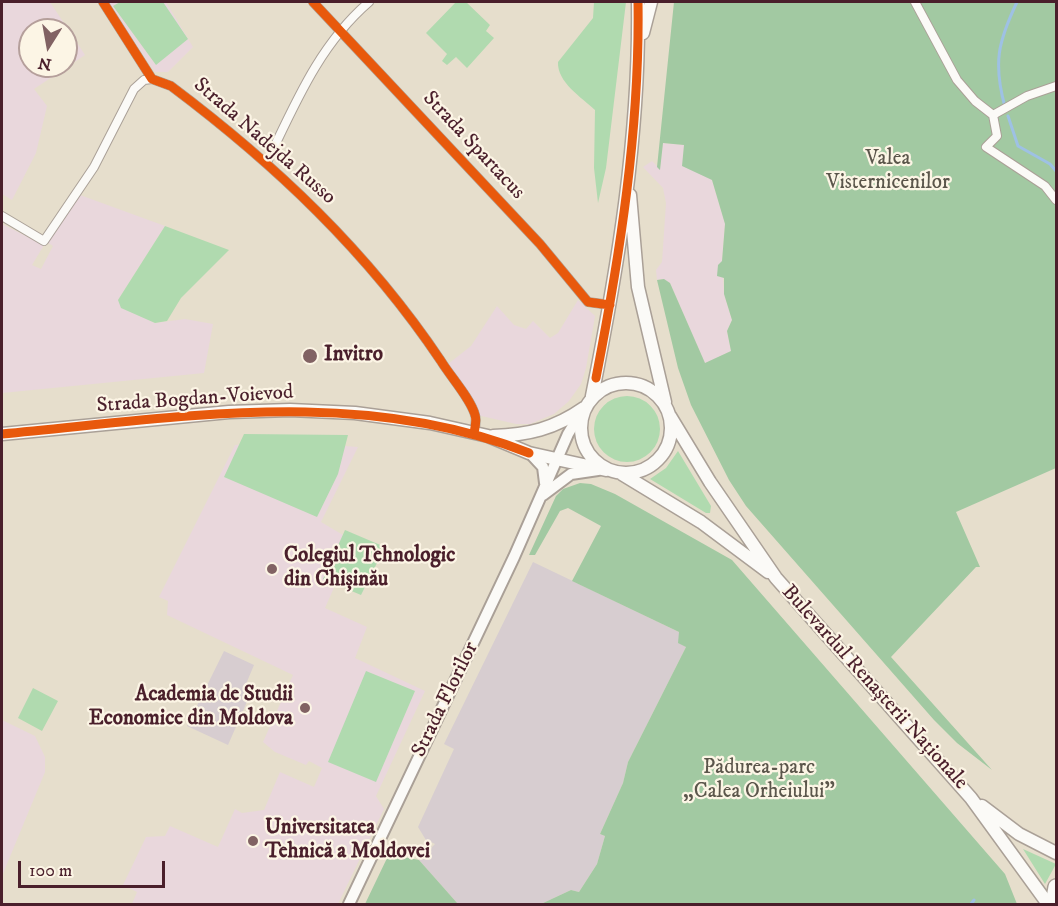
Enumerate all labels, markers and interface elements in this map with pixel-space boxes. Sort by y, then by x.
north arrow [18,18,78,78]
text: N [37,53,53,75]
street label: Strada Nadejda Russo [188,73,340,211]
street label: Strada Spartacus [417,87,529,205]
park label: Valea Visternicenilor [826,147,950,197]
place label: Invitro [324,343,383,369]
marker: Invitro [301,347,319,365]
street label: Strada Bogdan-Voievod [96,381,294,419]
place label: Colegiul Tehnologic din Chișinău [284,544,455,594]
marker: Colegiul Tehnologic din Chișinău [265,562,279,576]
street label: Bulevardul Renașterii Naționale [775,581,973,795]
street label: Strada Florilor [407,638,485,762]
place label: Academia de Studii Economice din Moldova [89,683,293,733]
marker: Academia de Studii Economice din Moldova [298,701,312,715]
park label: Pădurea-parc „Calea Orheiului” [683,756,835,806]
place label: Universitatea Tehnică a Moldovei [265,816,430,866]
marker: Universitatea Tehnică a Moldovei [246,834,260,848]
scale bar [21,849,168,887]
text: 100 m [29,860,72,882]

